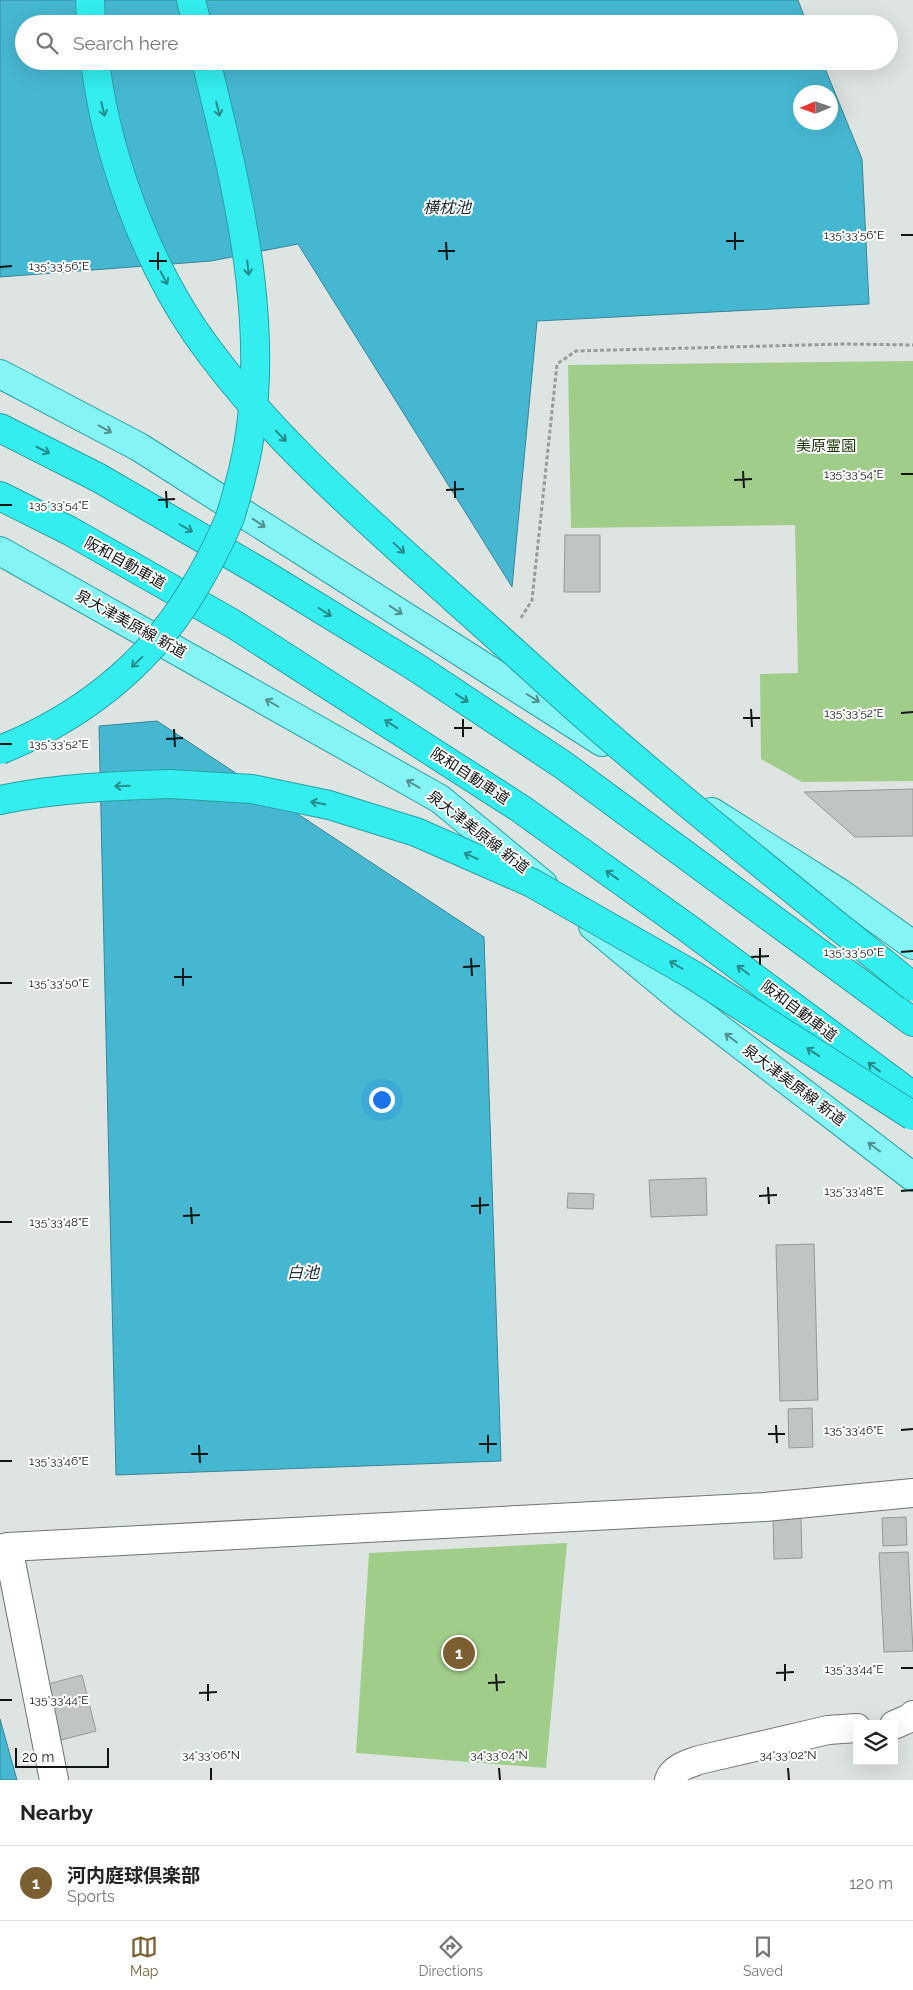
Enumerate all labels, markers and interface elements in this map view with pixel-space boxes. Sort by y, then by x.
search box [15,15,898,70]
icon: search [33,29,61,57]
text: Search here [73,32,179,54]
north arrow [793,85,838,130]
one-way arrow [214,100,223,116]
one-way arrow [99,101,108,117]
water label: 横枕池 [423,198,473,217]
text: 135°33'56"E [824,228,884,242]
text: 135°33'56"E [29,259,89,273]
one-way arrow [243,260,253,276]
one-way arrow [160,270,169,285]
one-way arrow [98,424,113,434]
one-way arrow [275,430,287,442]
park label: 美原霊園 [796,437,856,455]
one-way arrow [36,445,51,455]
text: 135°33'54"E [824,467,884,481]
text: 135°33'54"E [29,498,89,512]
one-way arrow [251,518,265,528]
one-way arrow [178,524,192,534]
street label: 阪和自動車道 [81,533,169,593]
one-way arrow [393,542,405,554]
street label: 泉大津美原線 新道 [72,586,190,662]
one-way arrow [388,605,402,615]
one-way arrow [318,607,332,617]
one-way arrow [131,656,144,668]
one-way arrow [525,693,539,703]
one-way arrow [455,694,469,704]
one-way arrow [265,698,280,708]
text: 135°33'52"E [824,706,884,720]
one-way arrow [384,719,398,729]
text: 135°33'52"E [29,737,89,751]
street label: 阪和自動車道 [427,744,513,808]
one-way arrow [407,778,421,788]
one-way arrow [114,781,130,790]
street label: 泉大津美原線 新道 [424,787,532,877]
one-way arrow [310,798,326,807]
one-way arrow [464,851,479,861]
one-way arrow [606,869,619,880]
text: 135°33'50"E [824,945,884,959]
one-way arrow [669,960,683,970]
one-way arrow [736,965,750,975]
text: 135°33'50"E [29,976,89,990]
street label: 阪和自動車道 [758,977,840,1045]
one-way arrow [725,1032,738,1043]
street label: 泉大津美原線 新道 [739,1041,849,1129]
one-way arrow [806,1047,820,1058]
one-way arrow [867,1062,881,1072]
your location [369,1087,395,1113]
one-way arrow [867,1142,881,1152]
text: 135°33'48"E [824,1184,884,1198]
text: 135°33'48"E [29,1215,89,1229]
water label: 白池 [287,1263,321,1282]
text: 135°33'46"E [824,1423,884,1437]
text: 135°33'46"E [29,1454,89,1468]
pin: 1 [443,1634,475,1672]
text: 135°33'44"E [824,1662,884,1676]
text: 135°33'44"E [29,1693,89,1707]
map controls [853,1720,898,1765]
button: layers [853,1720,898,1765]
scale bar [15,1745,109,1768]
text: 34°33'06"N [182,1748,240,1762]
text: 34°33'04"N [470,1748,528,1762]
text: 34°33'02"N [759,1748,817,1762]
text: 20 m [22,1749,54,1765]
text: Nearby [20,1800,93,1825]
text: 河内庭球倶楽部 [67,1864,200,1886]
text: 1 [32,1874,40,1893]
text: 120 m [849,1874,893,1893]
text: Sports [67,1887,115,1906]
tab: Map [130,1933,158,1979]
tab: Directions [418,1933,483,1979]
tab: Saved [743,1933,783,1979]

